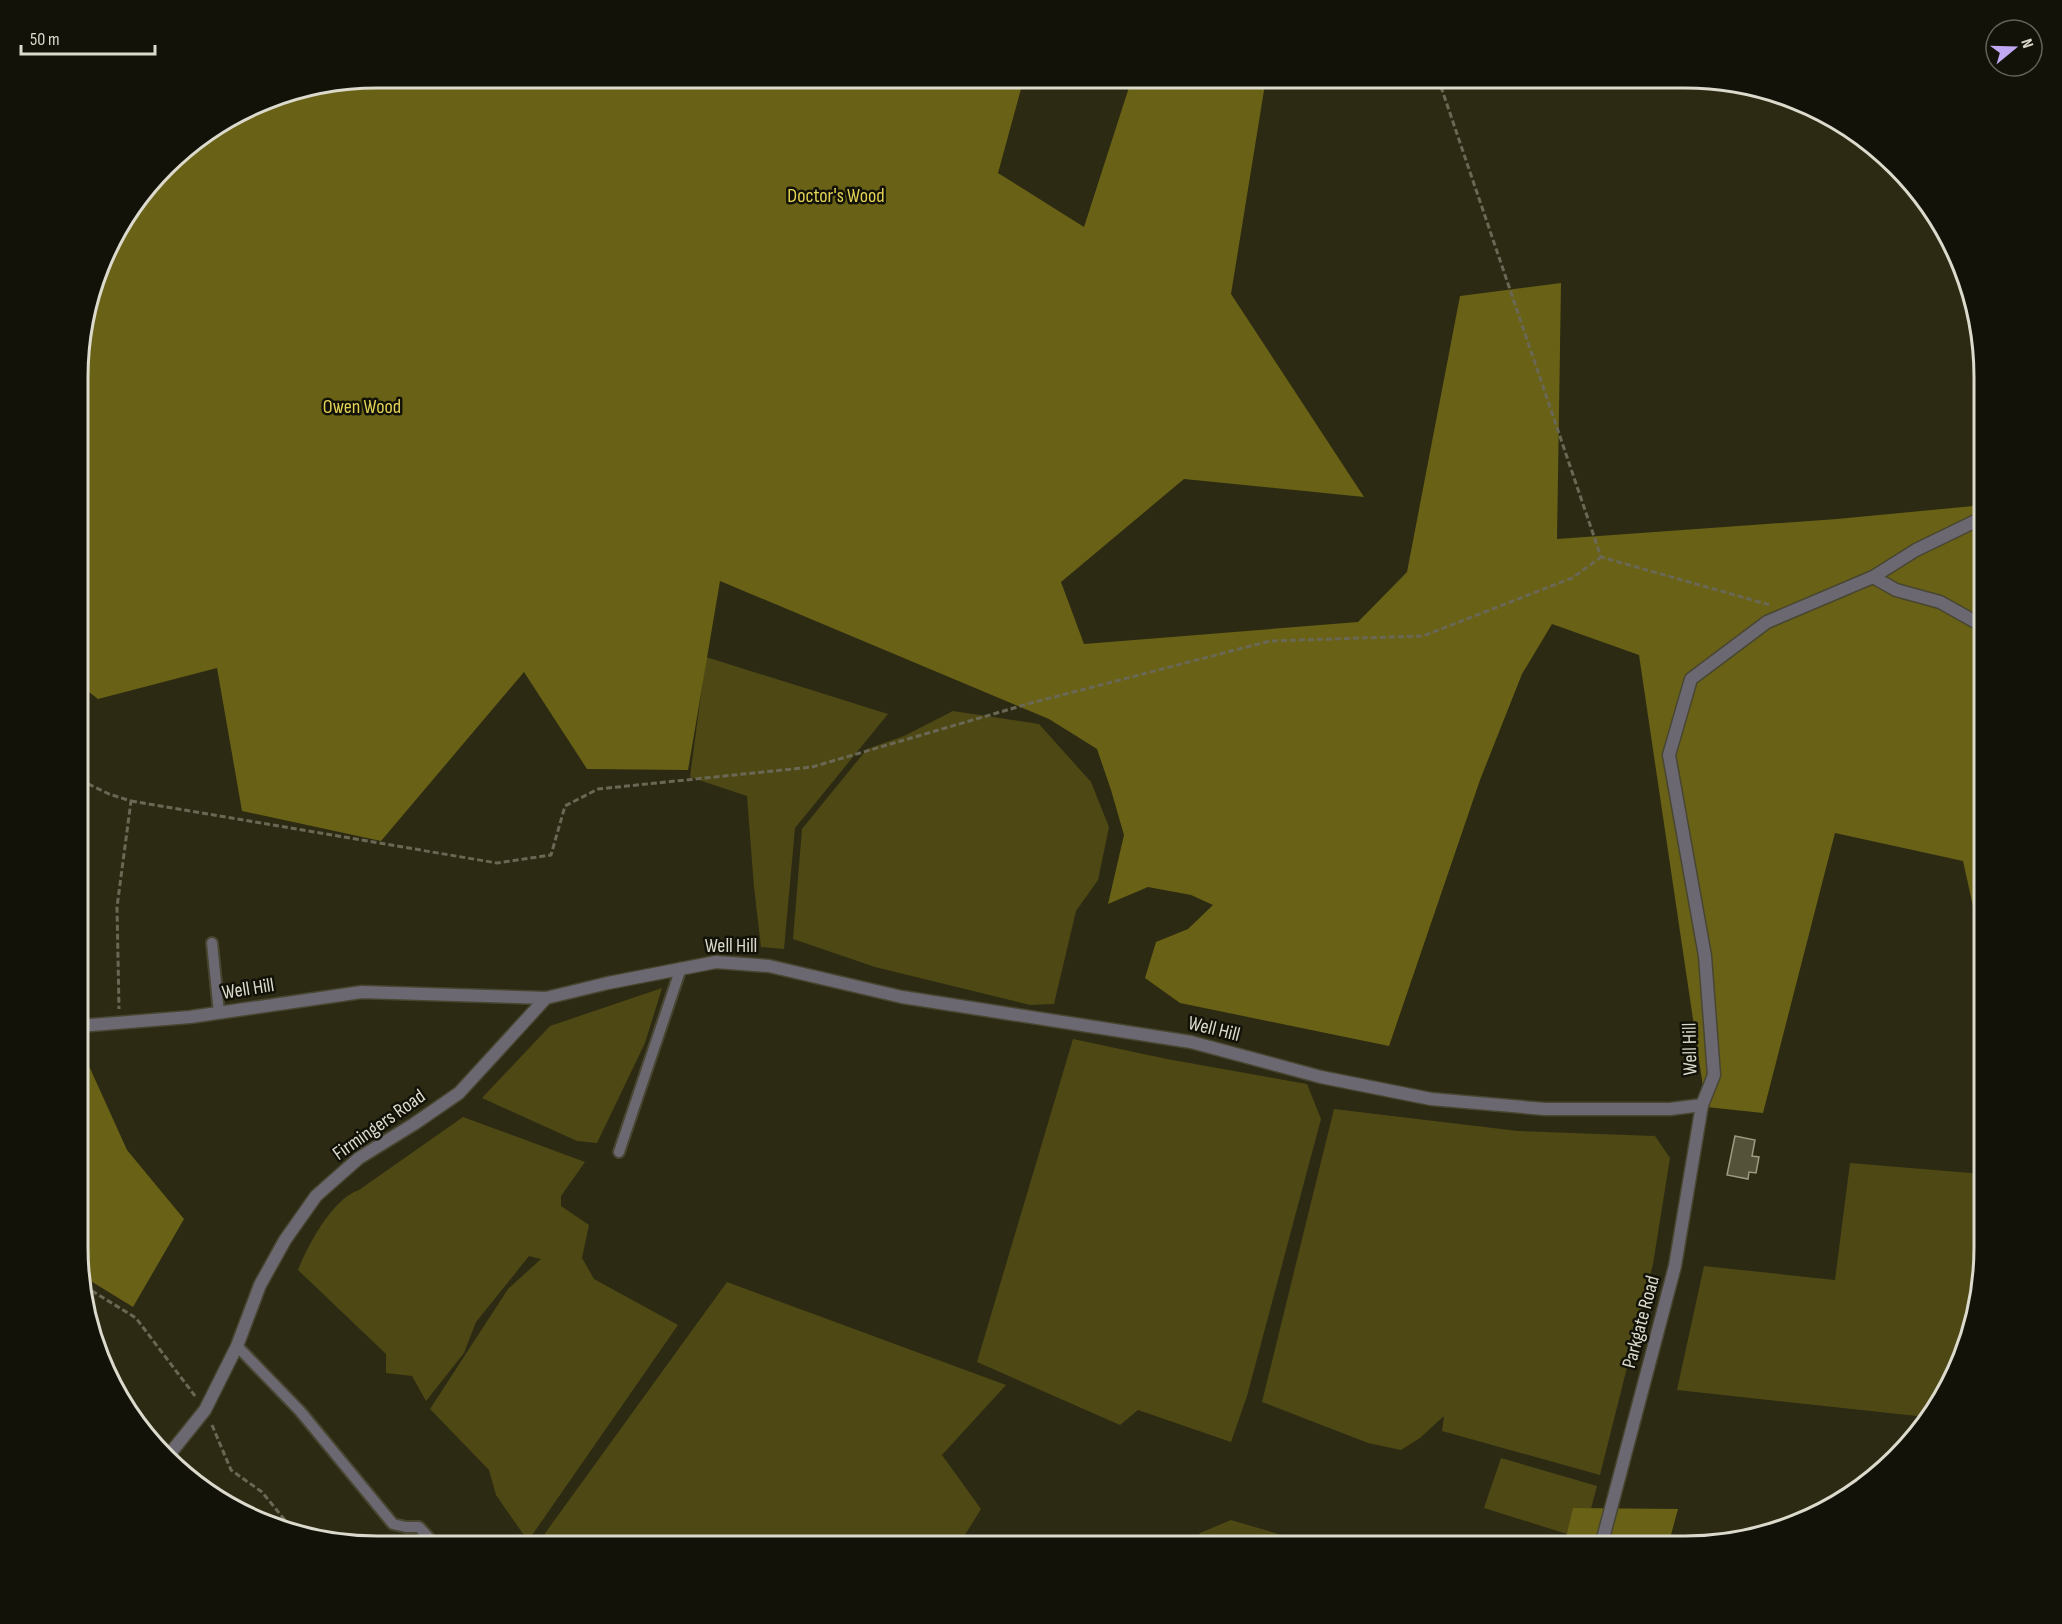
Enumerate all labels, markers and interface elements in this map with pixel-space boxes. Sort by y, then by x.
scale bar [21,18,154,56]
north arrow [1984,18,2044,78]
text: 50 m [30,29,60,50]
text: N [2016,36,2037,51]
park label: Doctor's Wood [787,184,885,208]
park label: Owen Wood [323,395,401,419]
street label: Well Hill [705,934,757,958]
street label: Well Hill [220,973,276,1005]
street label: Well Hill [1186,1011,1242,1047]
street label: Well Hill [1678,1022,1702,1076]
street label: Firmingers Road [328,1084,430,1166]
street label: Parkgate Road [1617,1273,1665,1371]

